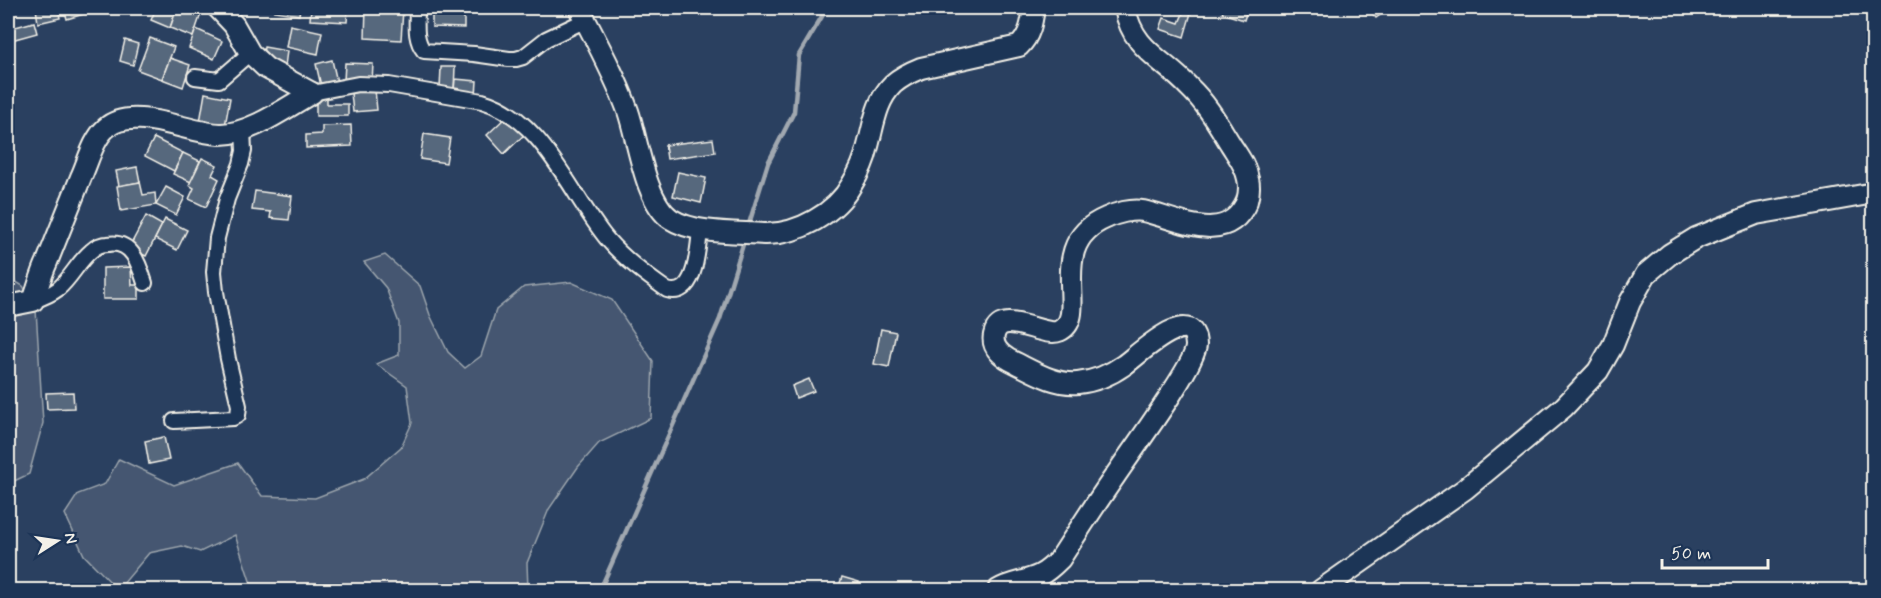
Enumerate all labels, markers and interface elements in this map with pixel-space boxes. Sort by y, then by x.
north arrow [27,511,87,571]
text: N [59,531,82,546]
scale bar [1662,532,1768,570]
text: 50 m [1671,542,1711,566]

